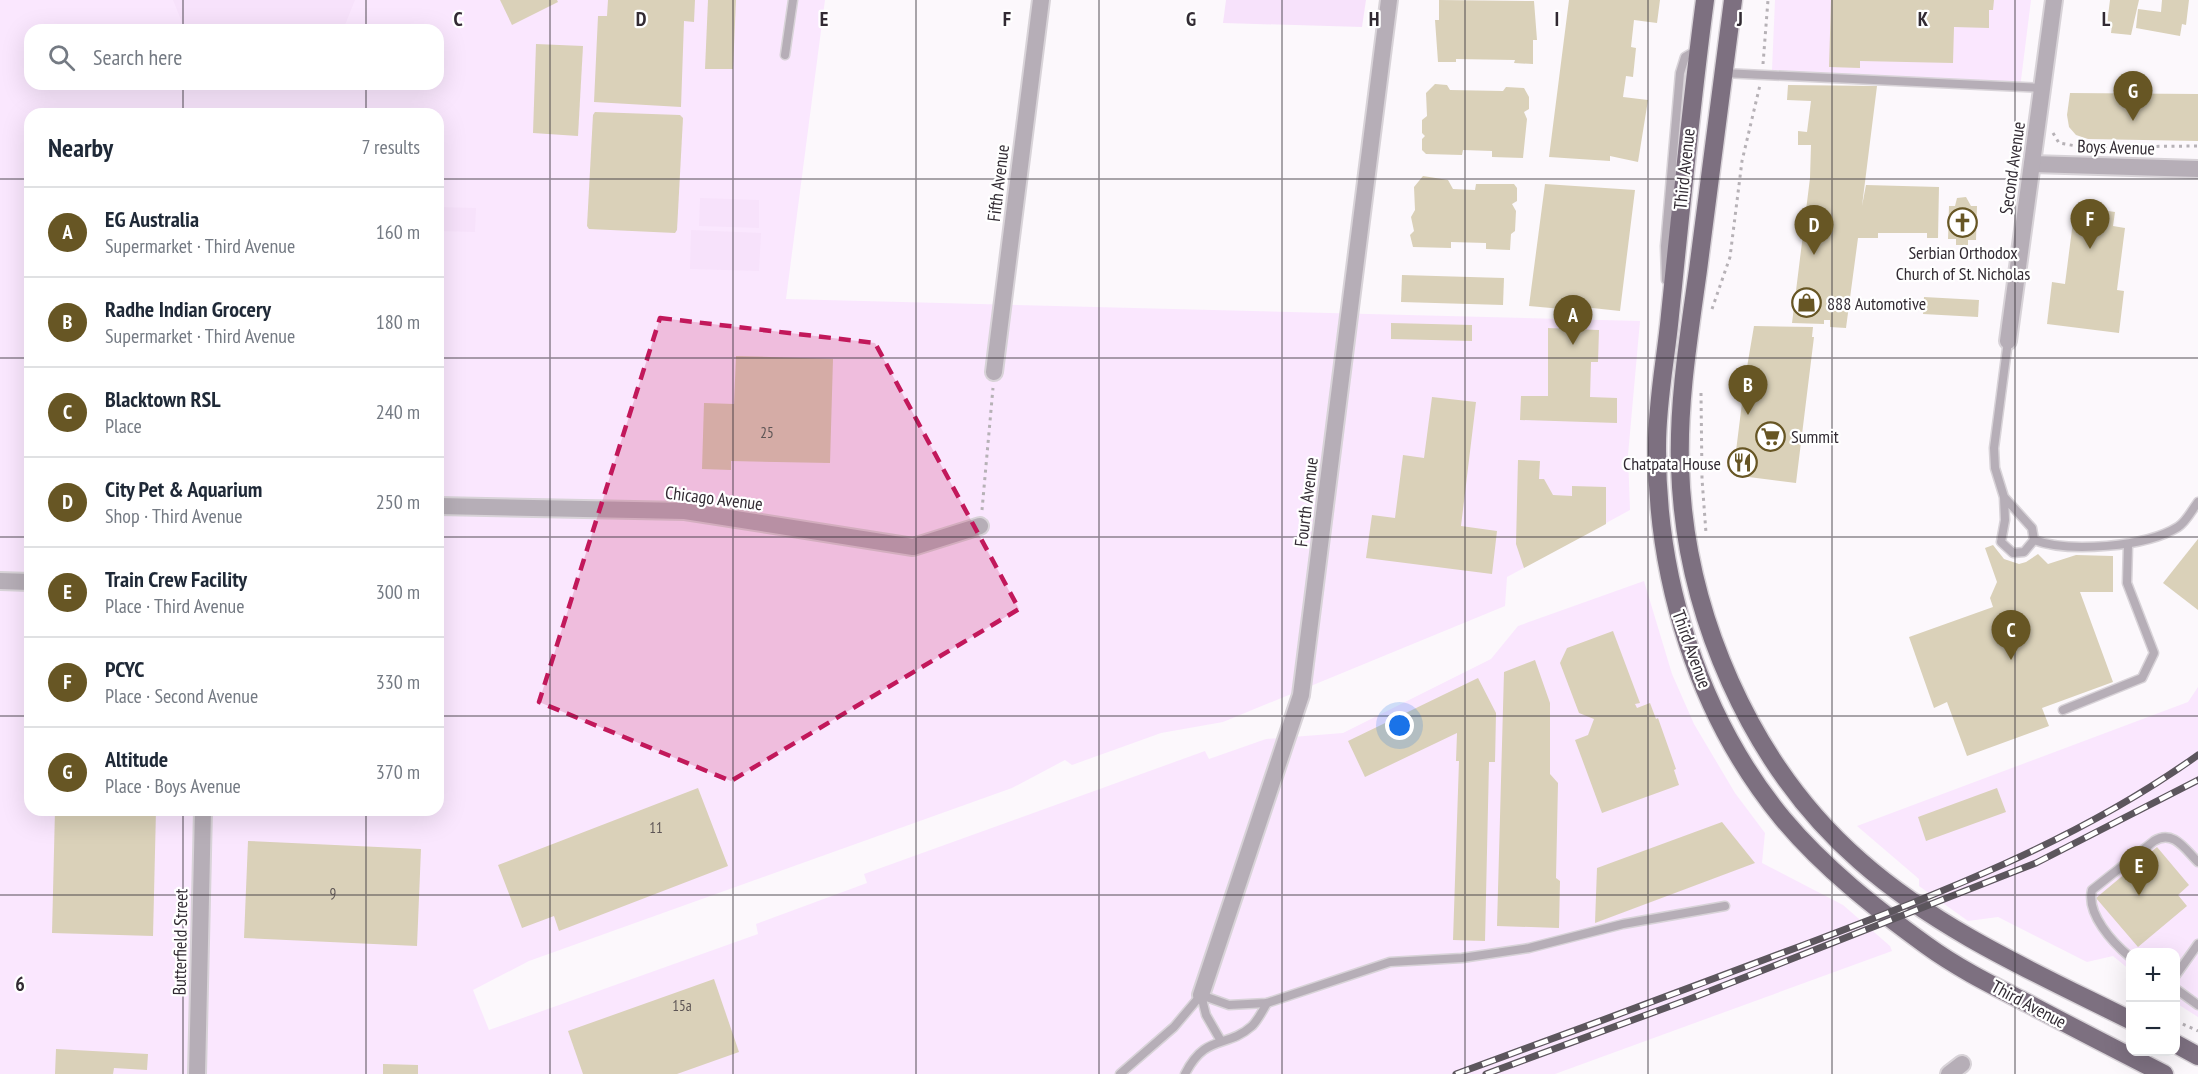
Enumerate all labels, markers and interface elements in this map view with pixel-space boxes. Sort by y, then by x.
text: C [453,6,463,32]
text: D [636,6,647,32]
text: E [820,6,828,32]
text: F [1003,6,1011,32]
text: G [1186,6,1196,32]
text: H [1369,6,1379,32]
text: I [1555,6,1559,32]
text: J [1736,6,1743,32]
text: K [1918,6,1929,32]
text: L [2102,6,2111,32]
search box [24,24,444,90]
icon: search [45,41,78,74]
text: Search here [93,43,182,71]
pin: G [2114,72,2152,121]
street label: Second Avenue [1994,120,2030,216]
street label: Third Avenue [1668,127,1700,211]
text: Nearby [48,131,113,164]
text: 7 results [362,134,420,160]
street label: Boys Avenue [2077,134,2155,160]
street label: Fifth Avenue [982,143,1014,223]
pin: F [2070,200,2110,249]
text: EG Australia [105,205,199,233]
pin: D [1794,206,1834,255]
church icon: Serbian Orthodox Church of St. Nicholas [1947,207,1979,239]
text: A [62,219,73,245]
text: 160 m [376,219,420,245]
text: Supermarket · Third Avenue [105,233,295,259]
place label: Serbian Orthodox Church of St. Nicholas [1896,241,2030,285]
shop icon: 888 Automotive [1790,287,1822,319]
place label: 888 Automotive [1827,292,1926,315]
text: Radhe Indian Grocery [105,295,271,323]
pin: A [1554,296,1592,345]
text: B [63,309,72,335]
text: 180 m [376,309,420,335]
text: Supermarket · Third Avenue [105,323,295,349]
pin: B [1728,366,1768,415]
text: Blacktown RSL [105,385,221,413]
text: C [63,399,72,425]
text: 240 m [376,399,420,425]
text: Place [105,413,142,439]
supermarket icon: Summit [1754,420,1786,452]
house number: 25 [760,423,774,442]
place label: Summit [1791,425,1839,448]
restaurant icon: Chatpata House [1726,447,1758,479]
place label: Chatpata House [1623,452,1721,475]
street label: Fourth Avenue [1289,456,1323,548]
text: City Pet & Aquarium [105,475,262,503]
street label: Chicago Avenue [664,481,764,515]
text: D [62,489,73,515]
text: 250 m [376,489,420,515]
text: Shop · Third Avenue [105,503,242,529]
text: Train Crew Facility [105,565,247,593]
text: E [63,579,72,605]
text: 300 m [376,579,420,605]
text: Place · Third Avenue [105,593,244,619]
street label: Third Avenue [1667,607,1717,691]
pin: C [1992,610,2030,660]
text: PCYC [105,655,144,683]
text: F [63,669,72,695]
text: 330 m [376,669,420,695]
text: Place · Second Avenue [105,683,258,709]
your location [1385,711,1414,740]
text: Altitude [105,745,168,773]
text: G [62,759,73,785]
text: 370 m [376,759,420,785]
text: Place · Boys Avenue [105,773,241,799]
house number: 11 [649,818,663,837]
pin: E [2120,846,2158,896]
house number: 9 [330,884,336,903]
street label: Butterfield Street [168,888,192,996]
map controls [2126,948,2180,1056]
button: + [2126,948,2180,1002]
text: 6 [15,971,25,997]
street label: Third Avenue [1988,975,2070,1033]
house number: 15a [672,996,692,1015]
button: − [2126,1002,2180,1056]

